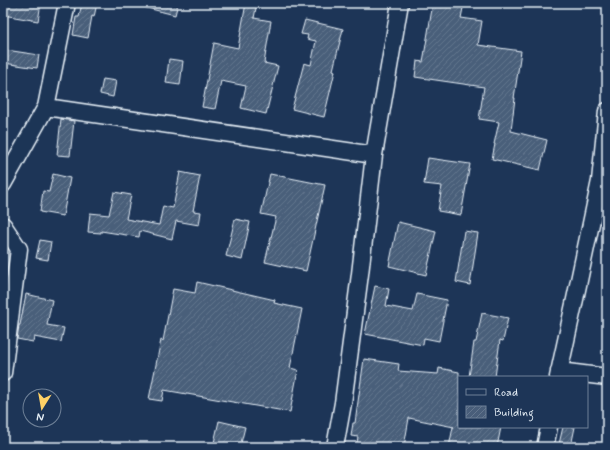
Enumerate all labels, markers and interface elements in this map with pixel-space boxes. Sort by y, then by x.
legend [458,376,588,428]
text: Road [494,385,518,401]
north arrow [22,388,62,428]
text: Building [494,405,534,422]
text: N [35,409,45,424]

